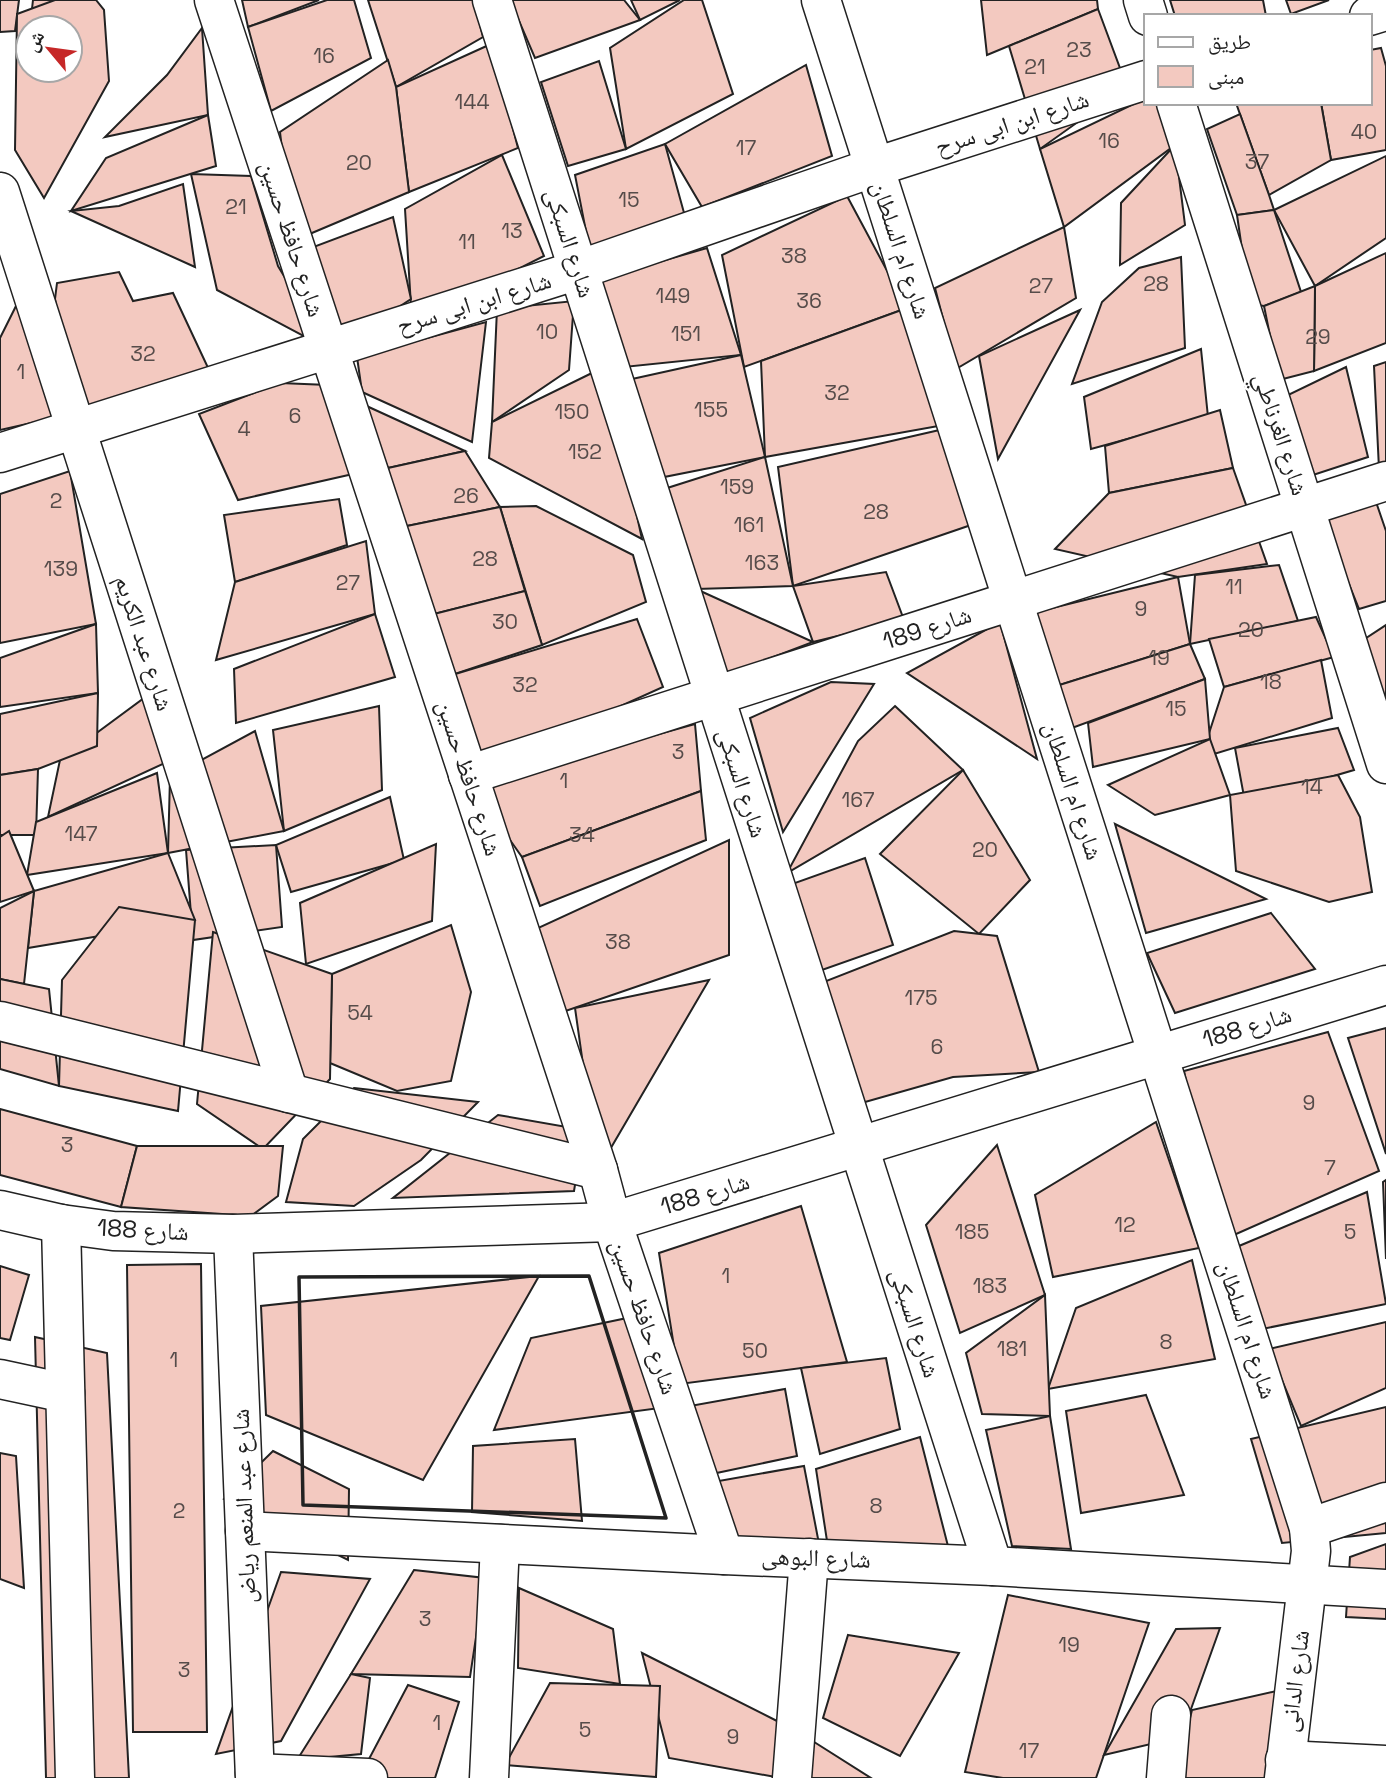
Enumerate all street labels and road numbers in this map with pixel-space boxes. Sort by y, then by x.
street label: شارع ابن ابى سرح [931,83,1093,162]
street label: شارع حافظ حسين [253,157,332,321]
street label: شارع ام السلطان [864,177,938,323]
street label: شارع السبكى [538,184,603,301]
street label: شارع ابن ابى سرح [393,264,555,341]
street label: شارع الغرناطي [1243,369,1316,500]
street label: شارع عبد الكريم [107,571,181,715]
street label: شارع 189 [879,599,975,656]
street label: شارع حافظ حسين [430,696,509,860]
street label: شارع ام السلطان [1036,718,1110,864]
street label: شارع السبكى [710,724,775,841]
street label: شارع 188 [1198,998,1295,1055]
street label: شارع 188 [656,1165,753,1222]
street label: شارع 188 [96,1212,190,1247]
street label: شارع حافظ حسين [603,1235,685,1398]
street label: شارع ام السلطان [1210,1257,1284,1403]
street label: شارع السبكى [883,1264,948,1381]
street label: شارع عبد المنعم رياض [225,1408,263,1604]
street label: شارع البوهى [761,1540,871,1575]
street label: شارع الدانى [1273,1628,1316,1734]

